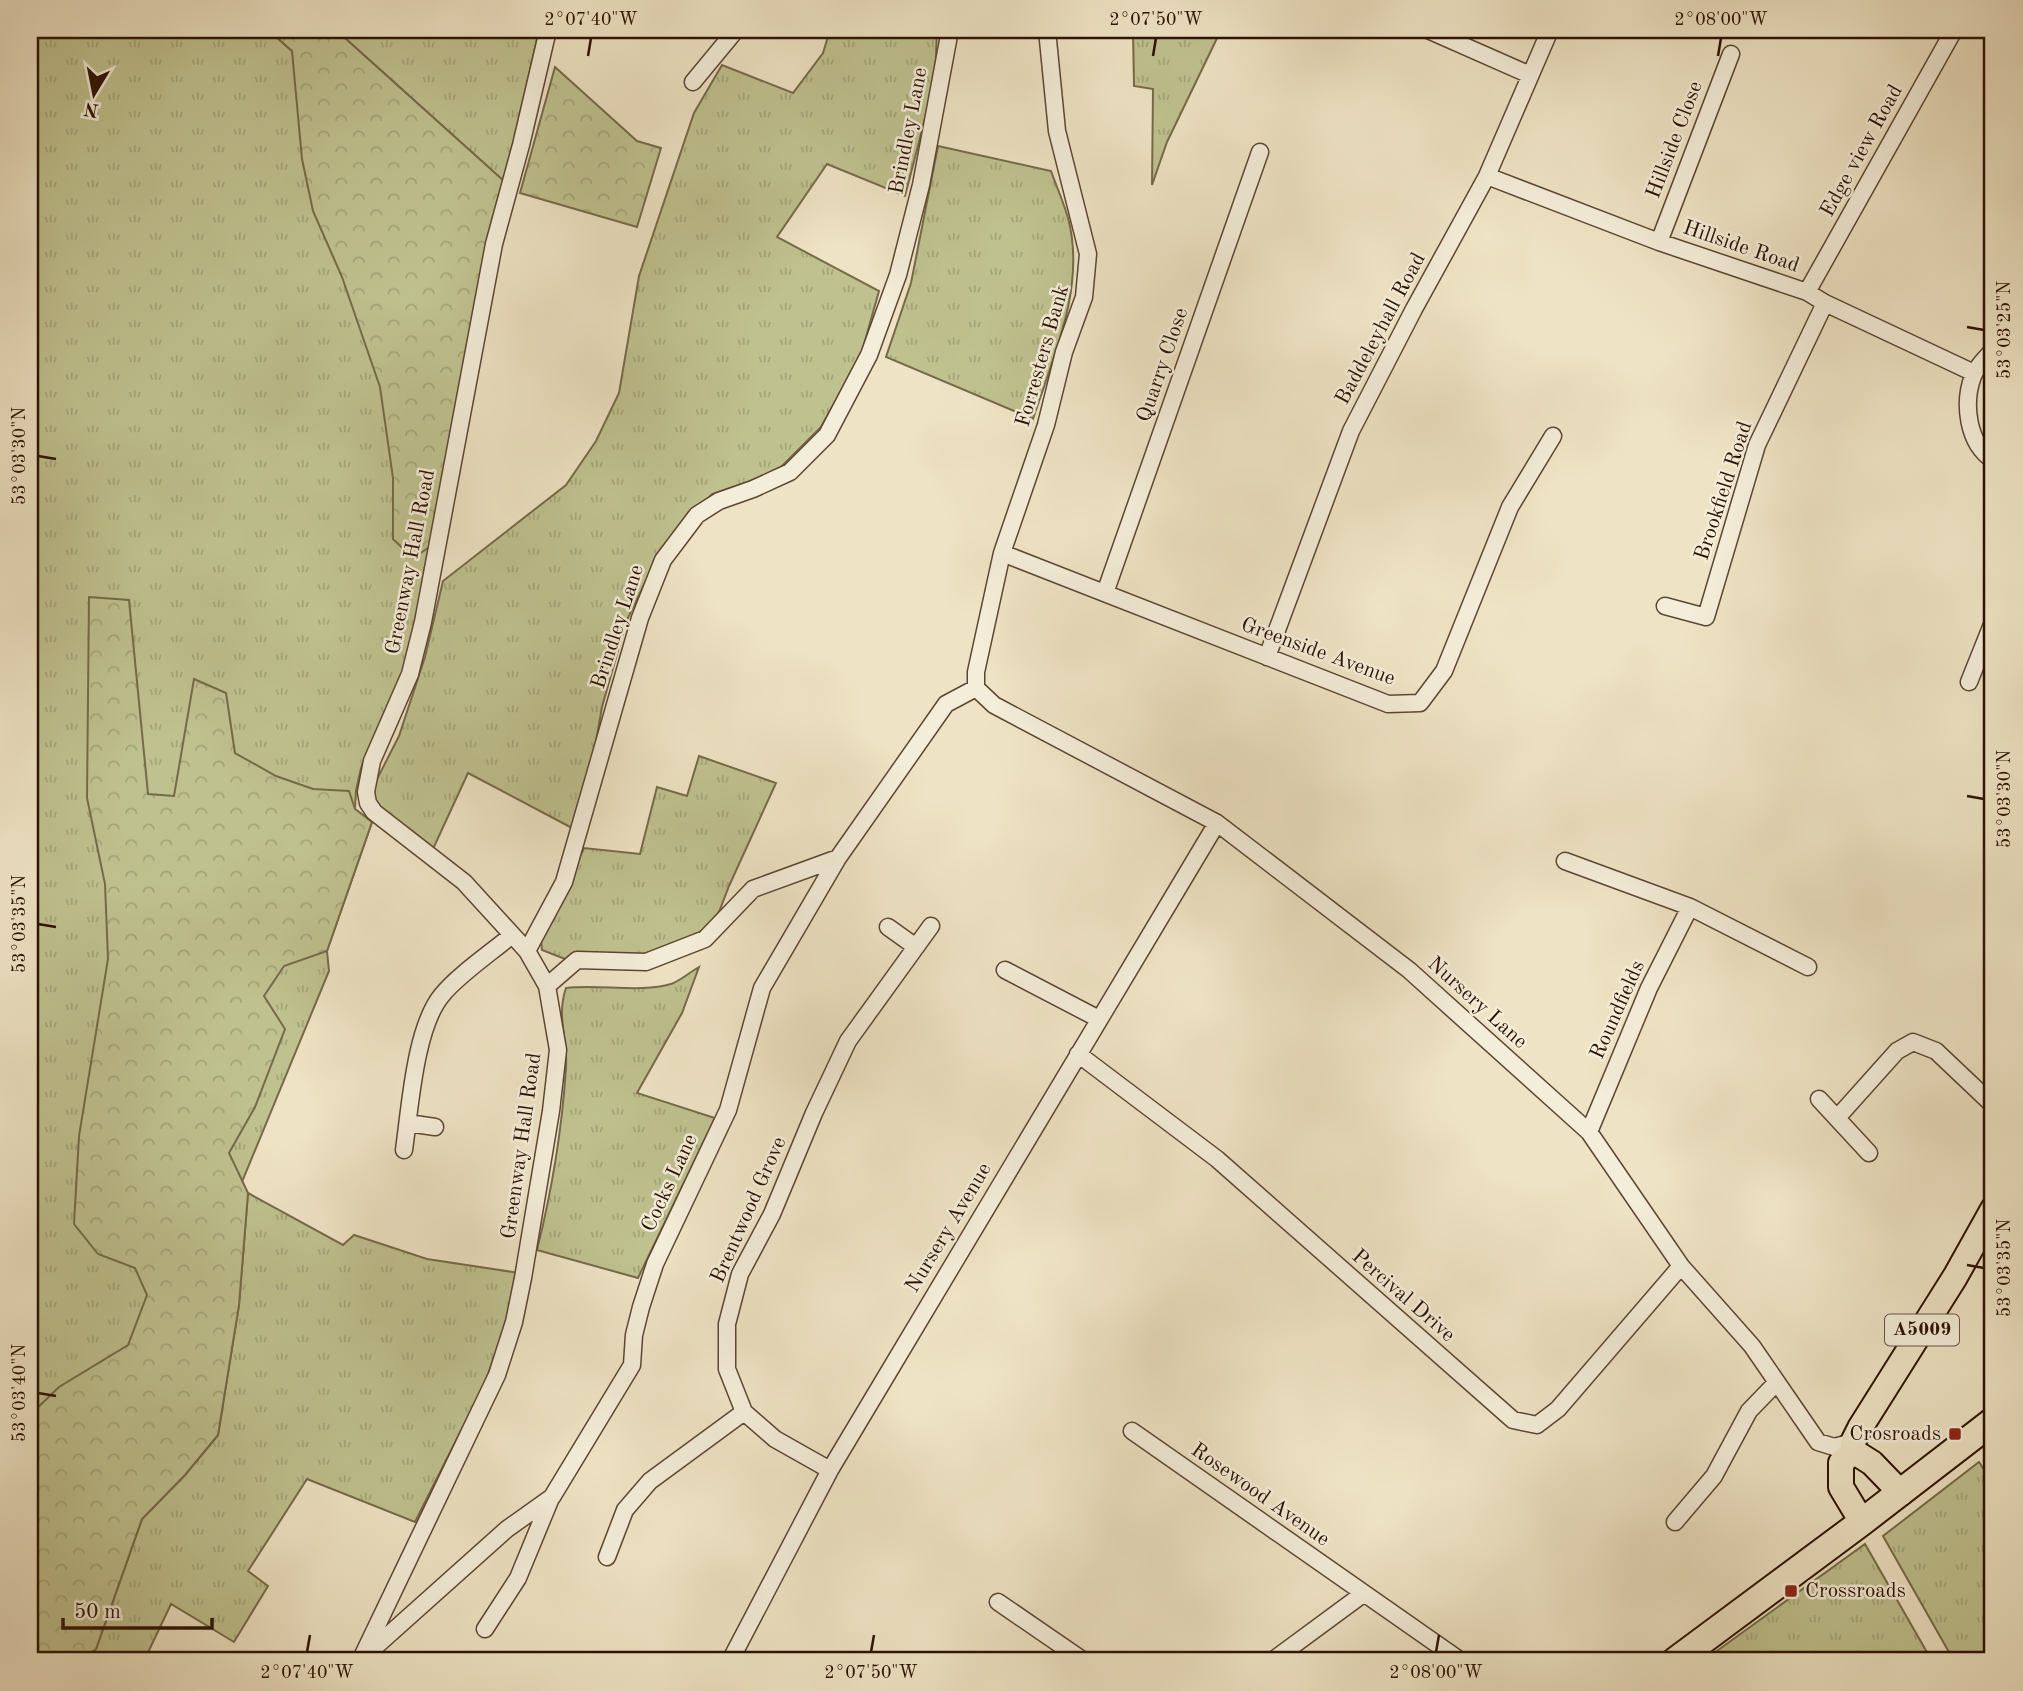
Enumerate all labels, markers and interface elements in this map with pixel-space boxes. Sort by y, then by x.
text: 2°07'40"W [544,11,638,29]
text: 2°07'50"W [1109,11,1203,29]
text: 2°08'00"W [1674,11,1768,29]
north arrow [60,60,130,130]
street label: Brindley Lane [886,66,932,196]
street label: Hillside Close [1643,78,1707,202]
street label: Edge view Road [1817,81,1907,221]
text: N [82,98,100,119]
street label: Hillside Road [1680,217,1802,277]
street label: Baddeleyhall Road [1332,250,1430,408]
text: 53°03'25"N [1996,281,2014,379]
street label: Forresters Bank [1013,282,1073,429]
street label: Quarry Close [1134,305,1192,425]
text: 53°03'30"N [11,407,29,505]
street label: Brookfield Road [1692,419,1756,563]
street label: Greenway Hall Road [383,468,439,656]
street label: Brindley Lane [588,562,648,692]
street label: Greenside Avenue [1238,614,1398,690]
text: 53°03'30"N [1996,750,2014,848]
text: 53°03'35"N [11,875,29,973]
street label: Nursery Lane [1423,953,1531,1053]
street label: Roundfields [1587,958,1649,1062]
street label: Greenway Hall Road [499,1051,545,1241]
street label: Cocks Lane [638,1131,702,1235]
street label: Brentwood Grove [707,1134,791,1286]
street label: Nursery Avenue [902,1160,996,1296]
text: 53°03'35"N [1996,1219,2014,1317]
street label: Percival Drive [1347,1246,1459,1346]
road number: A5009 [1885,1314,1959,1346]
text: 53°03'40"N [11,1344,29,1442]
place label: Crosroads [1849,1424,1941,1445]
marker: Crosroads [1947,1426,1963,1442]
street label: Rosewood Avenue [1187,1439,1333,1551]
place label: Crossroads [1805,1581,1906,1602]
marker: Crossroads [1783,1583,1799,1599]
scale bar [63,1586,212,1630]
text: 50 m [74,1602,121,1623]
text: 2°07'40"W [260,1664,354,1682]
text: 2°07'50"W [824,1664,918,1682]
text: 2°08'00"W [1389,1664,1483,1682]

